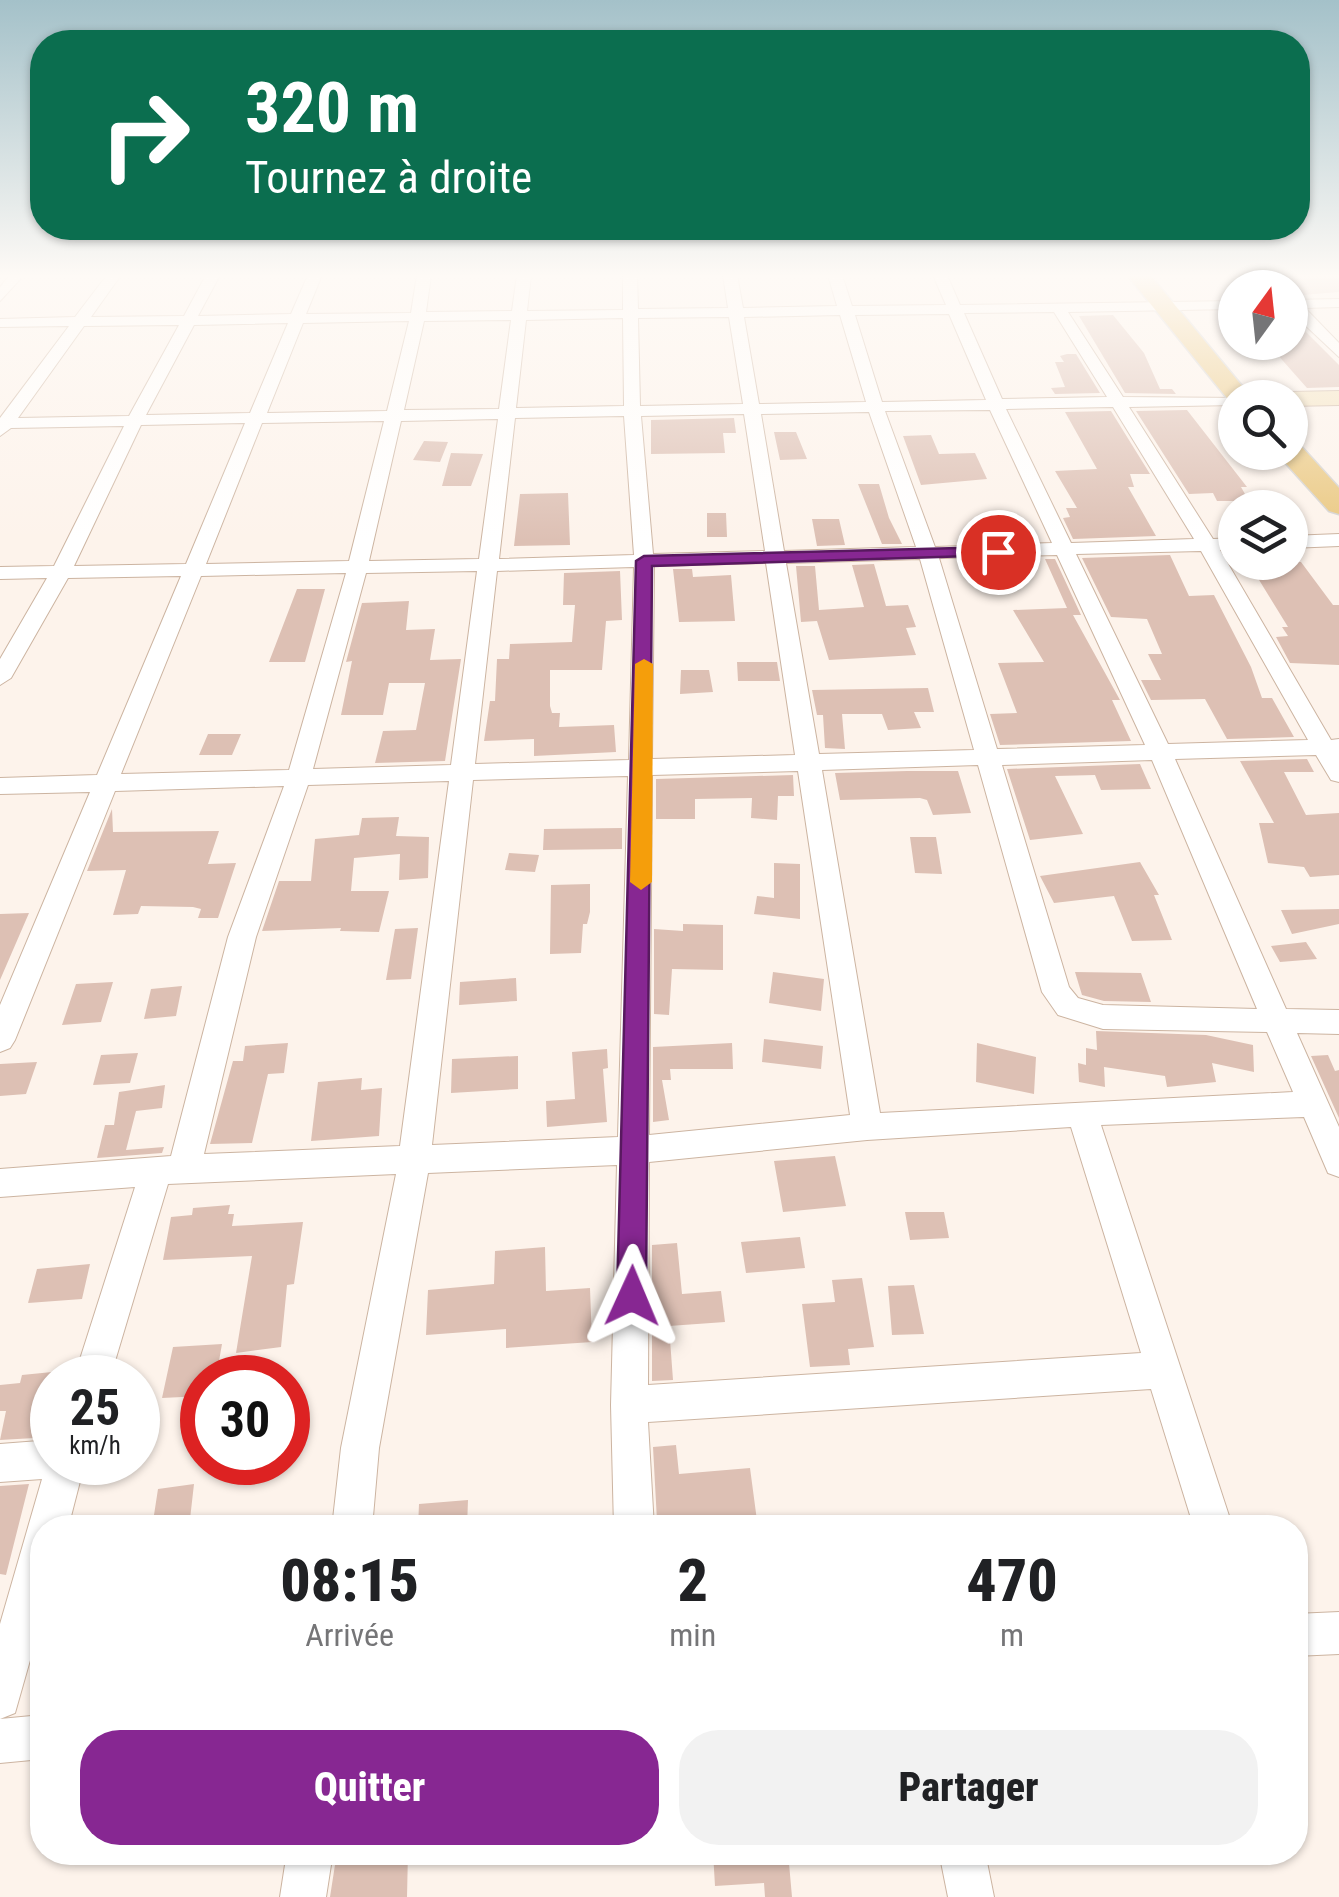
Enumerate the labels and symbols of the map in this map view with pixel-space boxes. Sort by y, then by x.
north arrow [1218,270,1308,360]
pin [956,510,1041,595]
position arrow [580,1244,684,1348]
speed limit sign: 30 [180,1355,310,1485]

